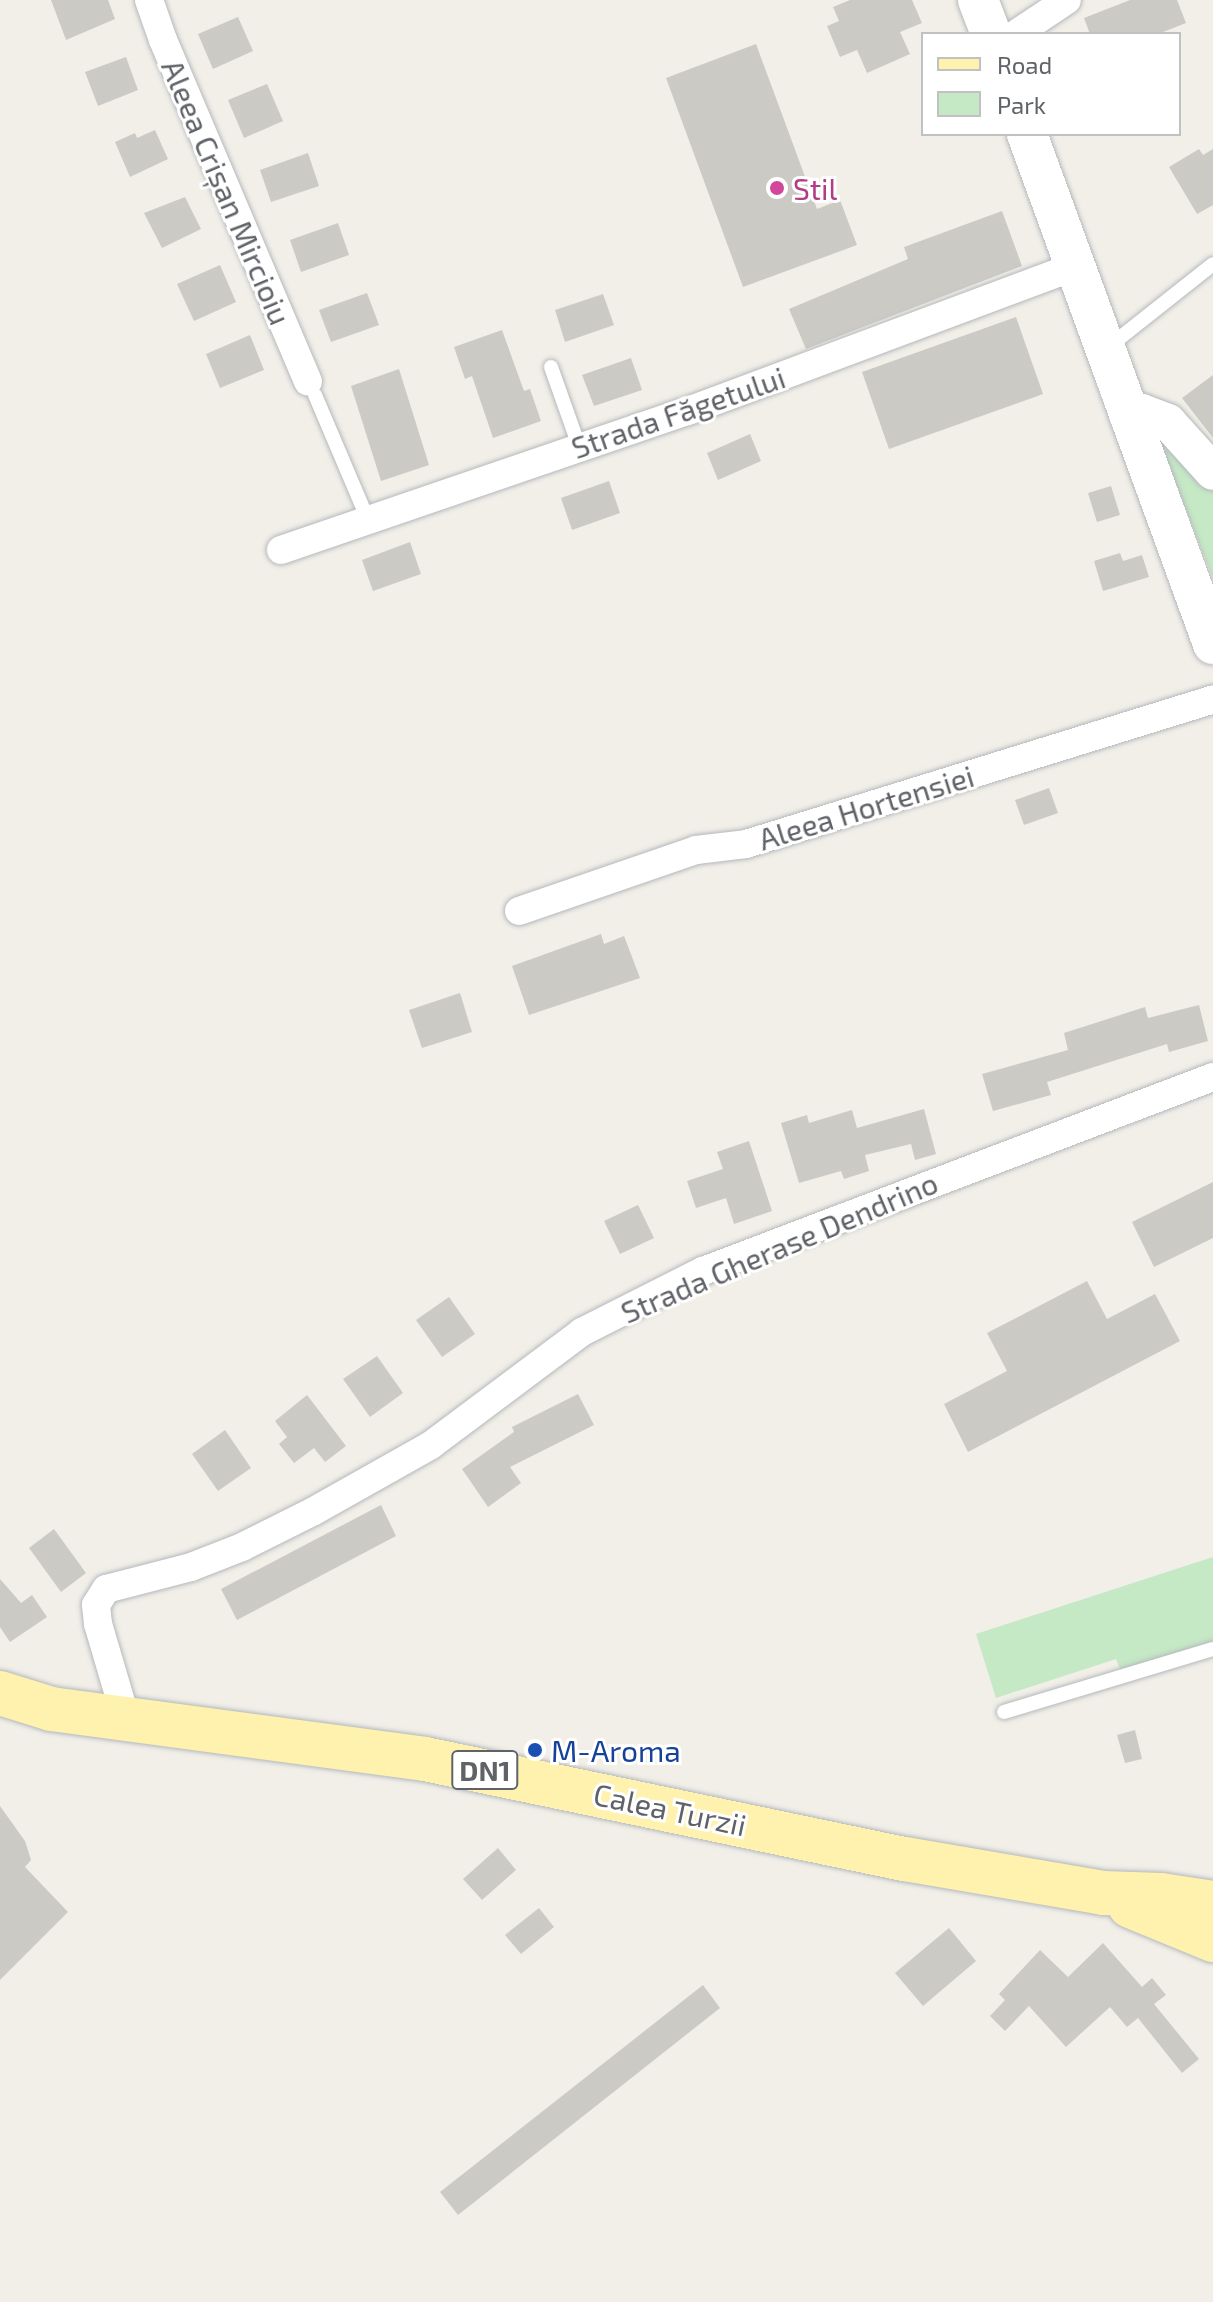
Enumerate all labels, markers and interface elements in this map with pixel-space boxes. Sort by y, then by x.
legend [921,32,1181,136]
text: Road [997,50,1052,79]
street label: Aleea Crișan Mircioiu [155,54,299,330]
text: Park [997,90,1046,119]
place label: Stil [793,170,837,206]
marker: Stil [768,179,786,197]
street label: Strada Făgetului [566,359,790,465]
street label: Aleea Hortensiei [754,757,978,857]
street label: Strada Gherase Dendrino [615,1164,943,1330]
place label: M-Aroma [551,1732,681,1768]
marker: M-Aroma [526,1741,544,1759]
road number: DN1 [451,1746,519,1794]
street label: Calea Turzii [590,1775,750,1843]

